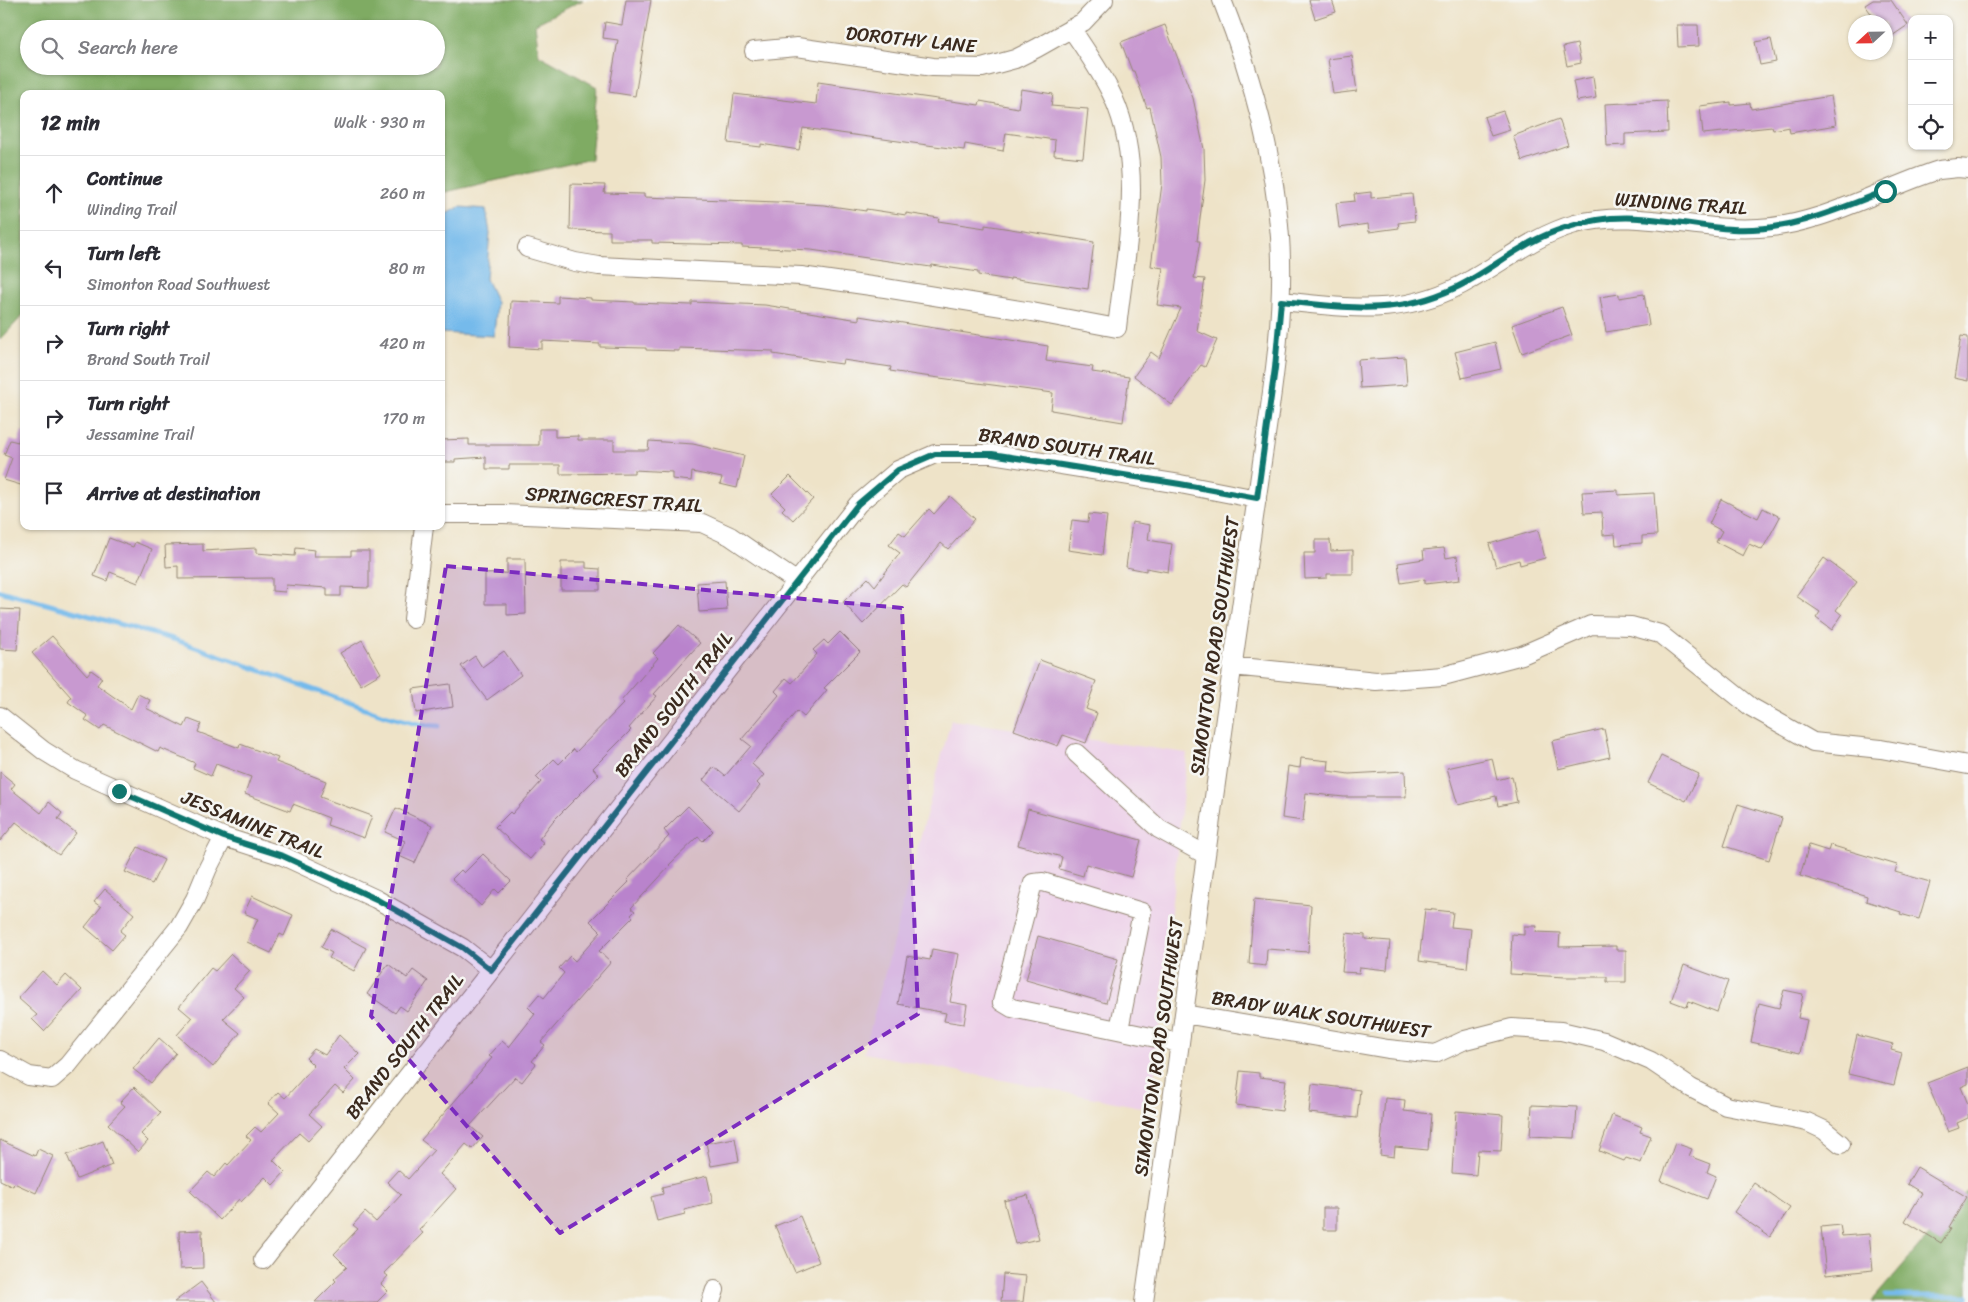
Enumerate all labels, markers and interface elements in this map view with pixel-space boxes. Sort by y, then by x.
north arrow [1848,15,1893,60]
map controls [1908,15,1953,150]
button: + [1908,15,1953,60]
street label: DOROTHY LANE [844,16,979,63]
search box [20,20,445,75]
text: Search here [78,31,178,64]
icon: search [38,34,66,62]
button: − [1908,60,1953,105]
text: 12 min [40,104,100,142]
button: locate [1908,105,1953,150]
text: Walk · 930 m [334,108,425,137]
text: Continue [87,162,163,195]
icon: ahead [40,179,68,207]
text: 260 m [380,179,425,208]
route start [1874,180,1897,203]
street label: WINDING TRAIL [1614,182,1748,225]
text: Winding Trail [87,195,177,224]
text: Turn left [87,237,160,270]
icon: left [40,254,68,282]
text: 80 m [389,254,425,283]
text: Simonton Road Southwest [87,270,270,299]
text: Turn right [87,312,169,345]
icon: right [40,329,68,357]
text: 420 m [379,329,425,358]
text: Brand South Trail [87,345,210,374]
text: Turn right [87,387,169,420]
icon: right [40,404,68,432]
text: 170 m [382,404,425,433]
street label: BRAND SOUTH TRAIL [976,418,1158,475]
text: Jessamine Trail [87,420,194,449]
text: Arrive at destination [87,477,260,510]
street label: SPRINGCREST TRAIL [524,477,704,522]
icon: arrive [40,479,68,507]
street label: SIMONTON ROAD SOUTHWEST [1180,513,1249,777]
street label: BRAND SOUTH TRAIL [606,624,741,785]
route end [108,780,131,803]
street label: JESSAMINE TRAIL [175,780,330,868]
street label: SIMONTON ROAD SOUTHWEST [1124,914,1193,1178]
street label: BRAND SOUTH TRAIL [337,966,472,1127]
street label: BRADY WALK SOUTHWEST [1209,981,1434,1048]

